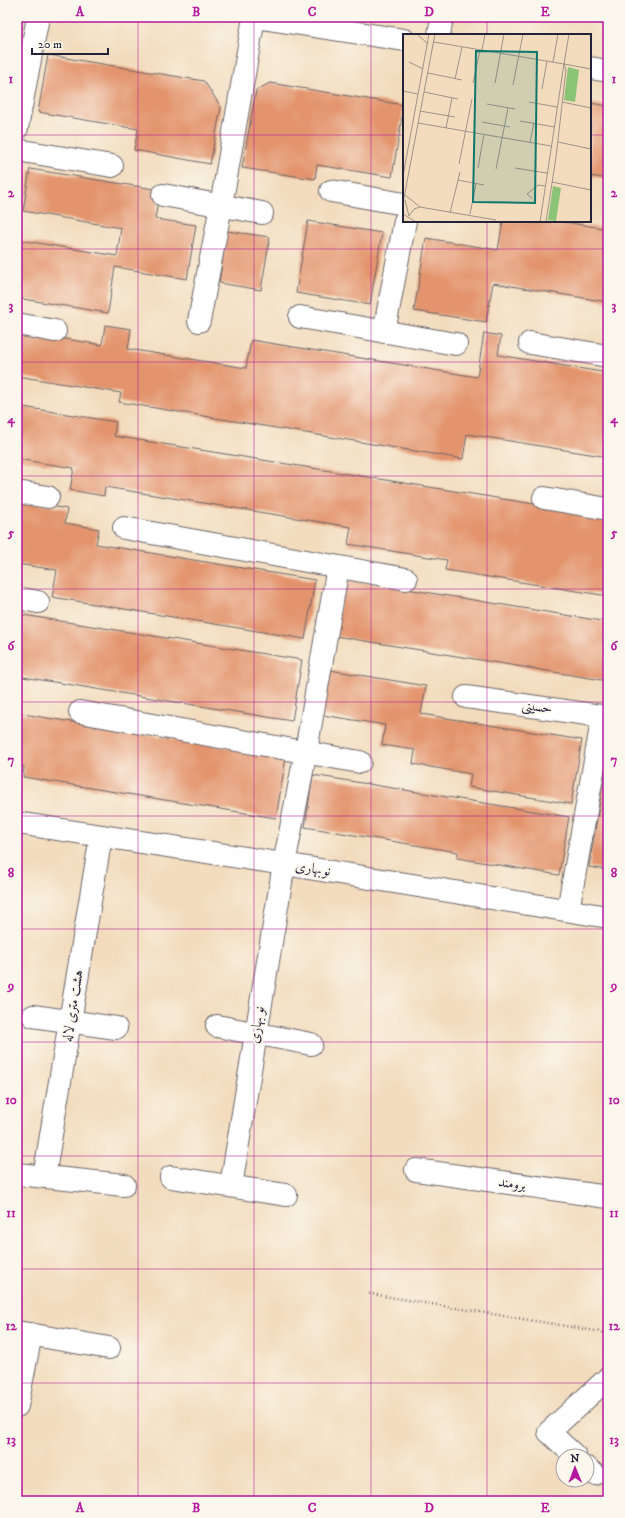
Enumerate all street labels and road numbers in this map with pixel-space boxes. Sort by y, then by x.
street label: حسینی [521,696,553,718]
street label: نوبهاری [294,857,332,881]
street label: هشت متری لاله [58,968,88,1044]
street label: نو بهاری [245,1005,269,1045]
street label: برومند [497,1173,527,1195]

